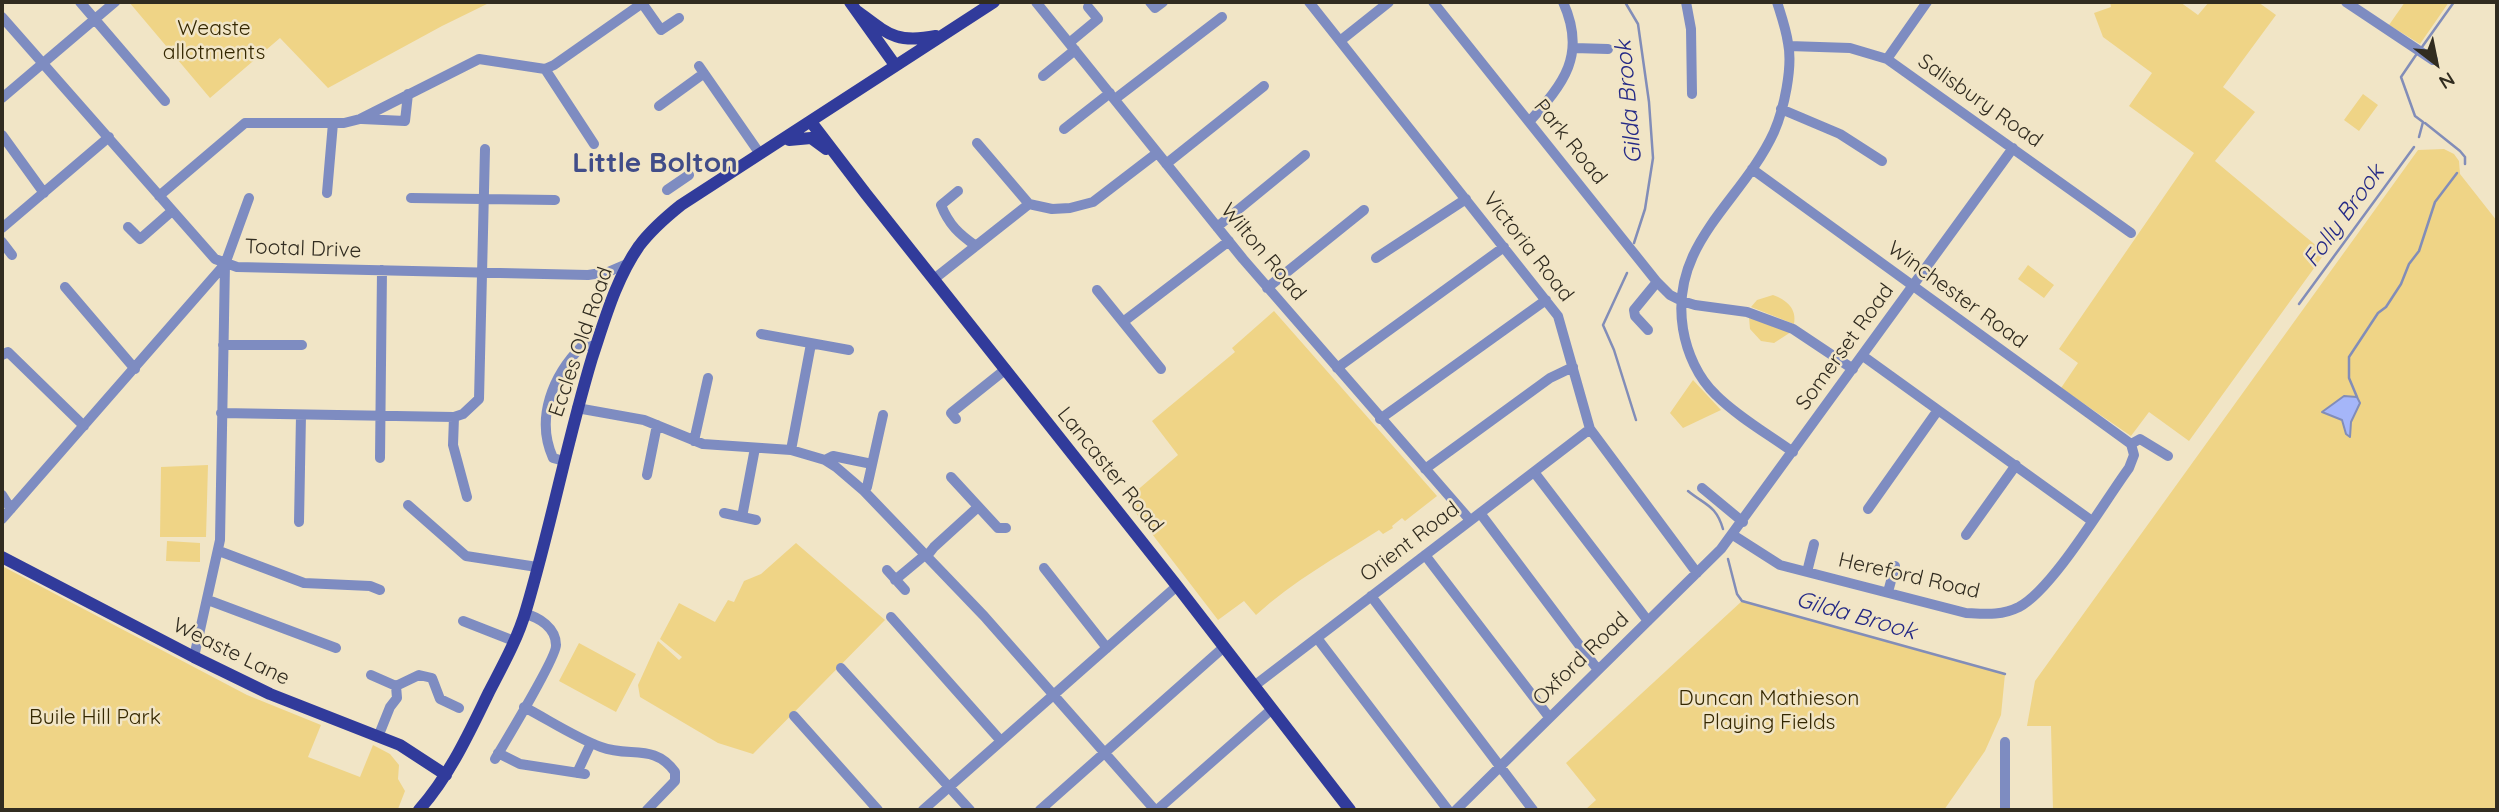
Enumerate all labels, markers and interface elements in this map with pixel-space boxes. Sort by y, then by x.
park label: Weaste allotments [163,16,265,66]
north arrow [2401,28,2471,98]
water label: Gilda Brook [1610,39,1648,165]
street label: Salisbury Road [1913,49,2047,153]
text: N [2435,67,2459,95]
street label: Park Road [1528,94,1612,190]
district label: Little Bolton [572,147,738,181]
water label: Folly Brook [2298,160,2390,272]
street label: Victoria Road [1477,187,1579,307]
street label: Wilton Road [1215,198,1311,306]
street label: Tootal Drive [244,234,362,264]
street label: Winchester Road [1882,236,2032,354]
street label: Eccles Old Road [544,264,618,420]
street label: Somerset Road [1791,279,1899,415]
street label: Lancaster Road [1052,402,1168,538]
street label: Orient Road [1355,497,1465,587]
street label: Hereford Road [1836,548,1982,604]
water label: Gilda Brook [1793,586,1919,646]
street label: Oxford Road [1528,607,1634,711]
street label: Weaste Lane [168,613,294,691]
park label: Duncan Mathieson Playing Fields [1679,686,1859,736]
park label: Buile Hill Park [29,705,161,731]

